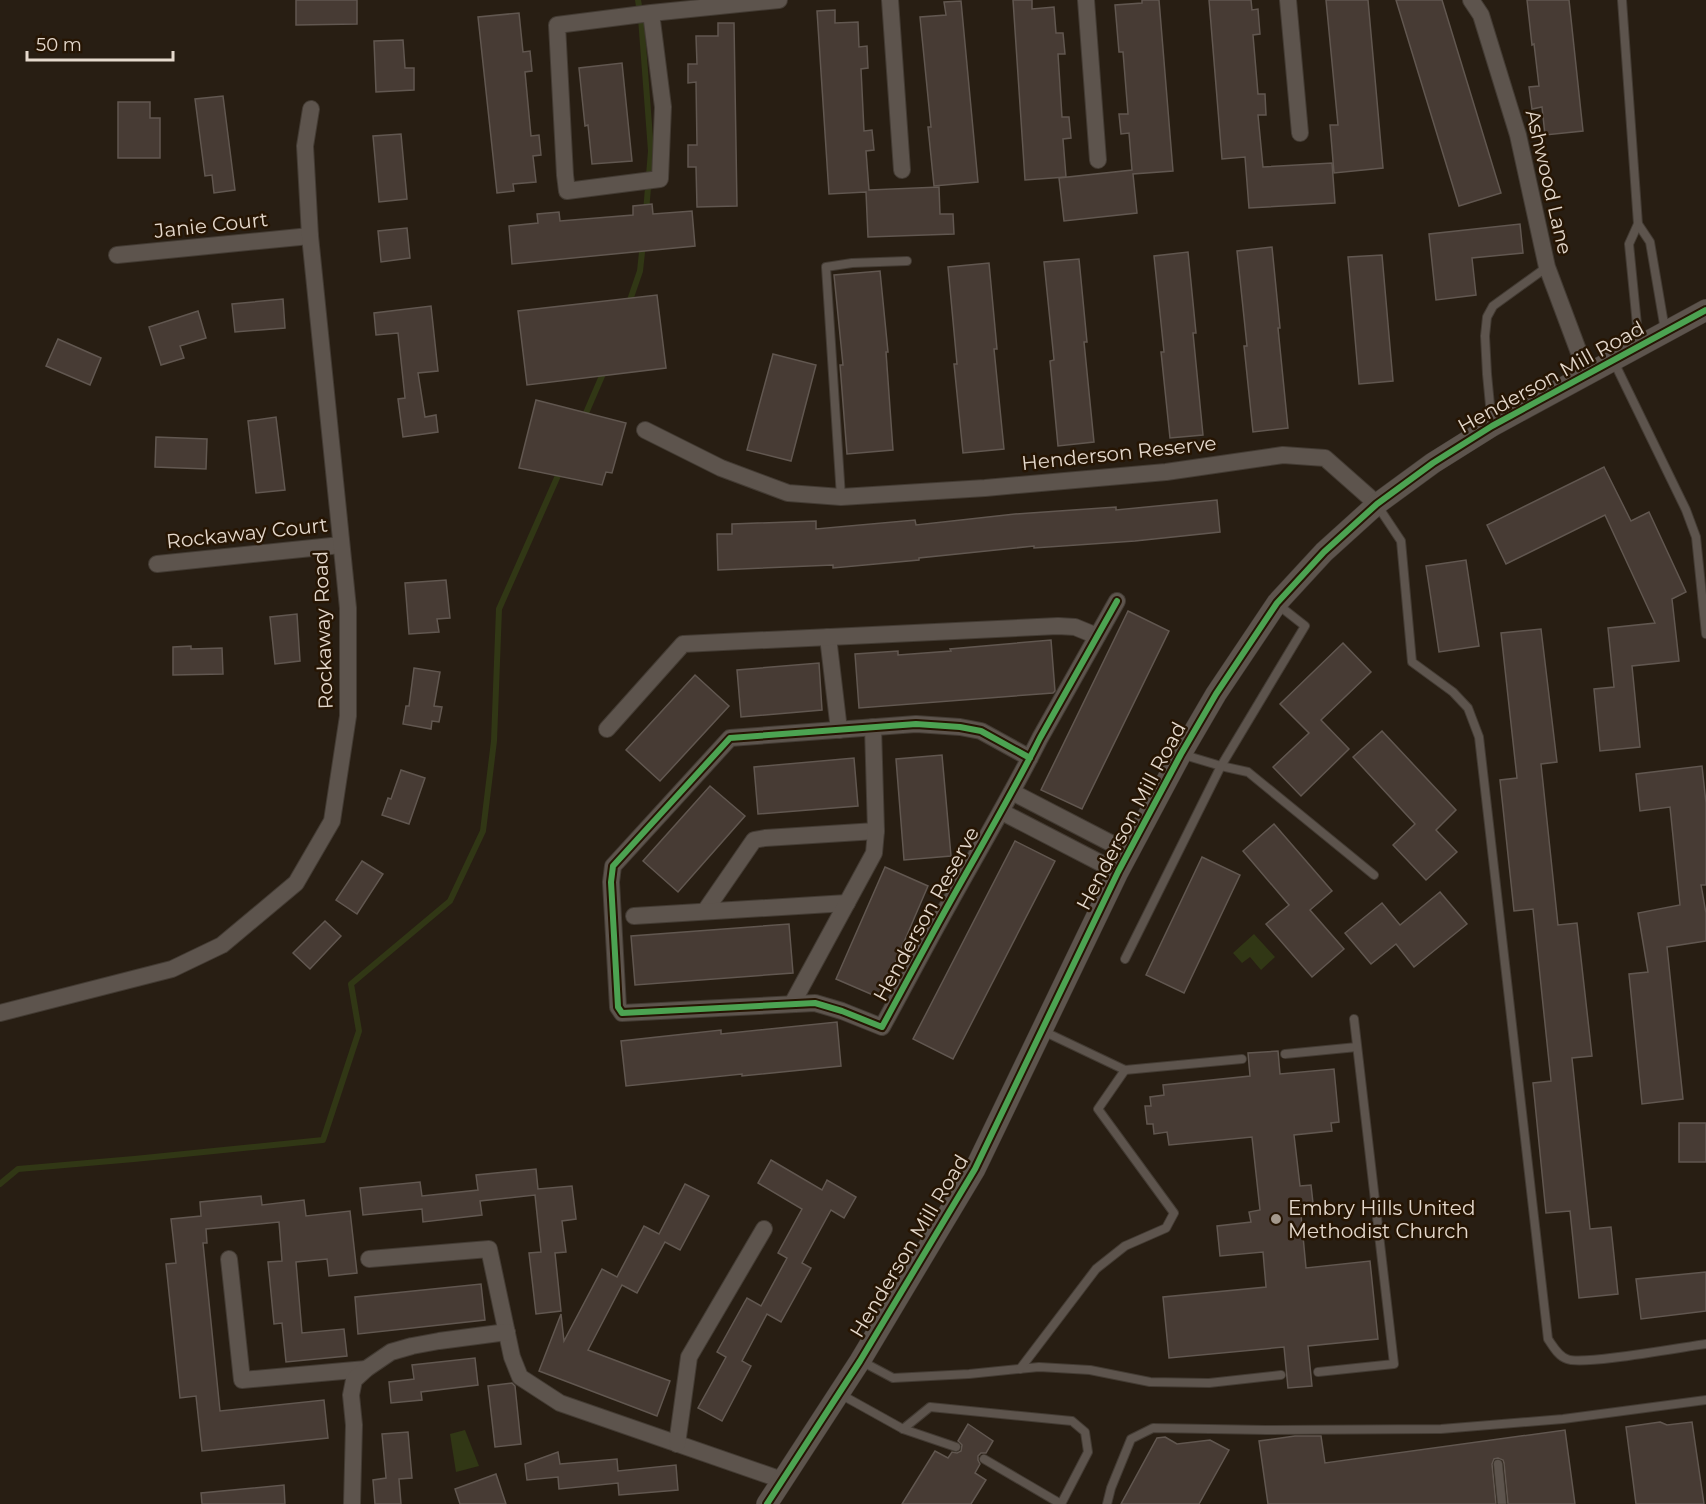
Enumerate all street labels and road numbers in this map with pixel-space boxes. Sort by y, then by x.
street label: Ashwood Lane [1521,107,1577,257]
street label: Janie Court [152,207,269,243]
street label: Henderson Mill Road [1454,316,1648,438]
street label: Henderson Reserve [1020,431,1218,475]
street label: Rockaway Court [165,513,329,553]
street label: Rockaway Road [308,550,338,710]
street label: Henderson Mill Road [1071,718,1191,914]
street label: Henderson Reserve [868,823,984,1005]
street label: Henderson Mill Road [845,1150,973,1342]

